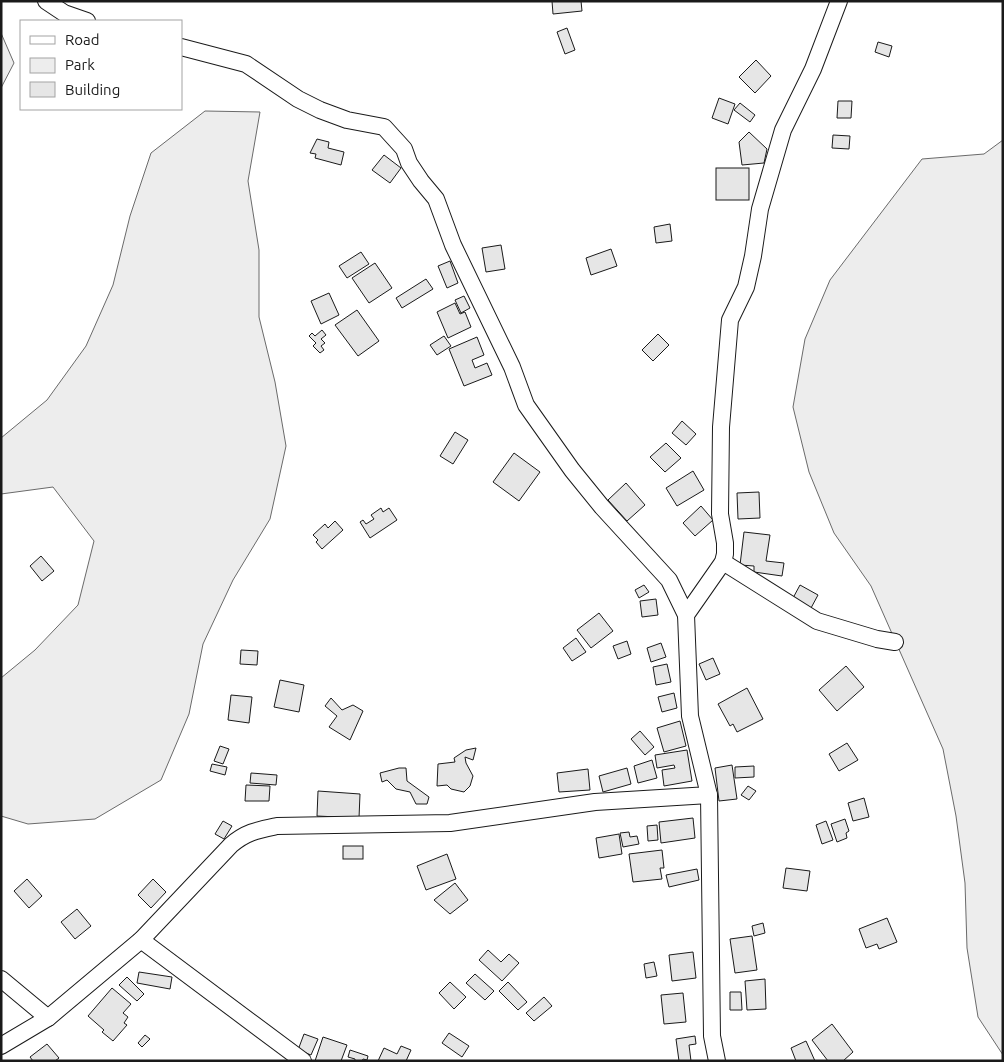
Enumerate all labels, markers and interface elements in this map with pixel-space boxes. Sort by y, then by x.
legend [20,20,182,110]
text: Road [65,31,100,48]
text: Park [65,56,95,73]
text: Building [65,81,120,98]

